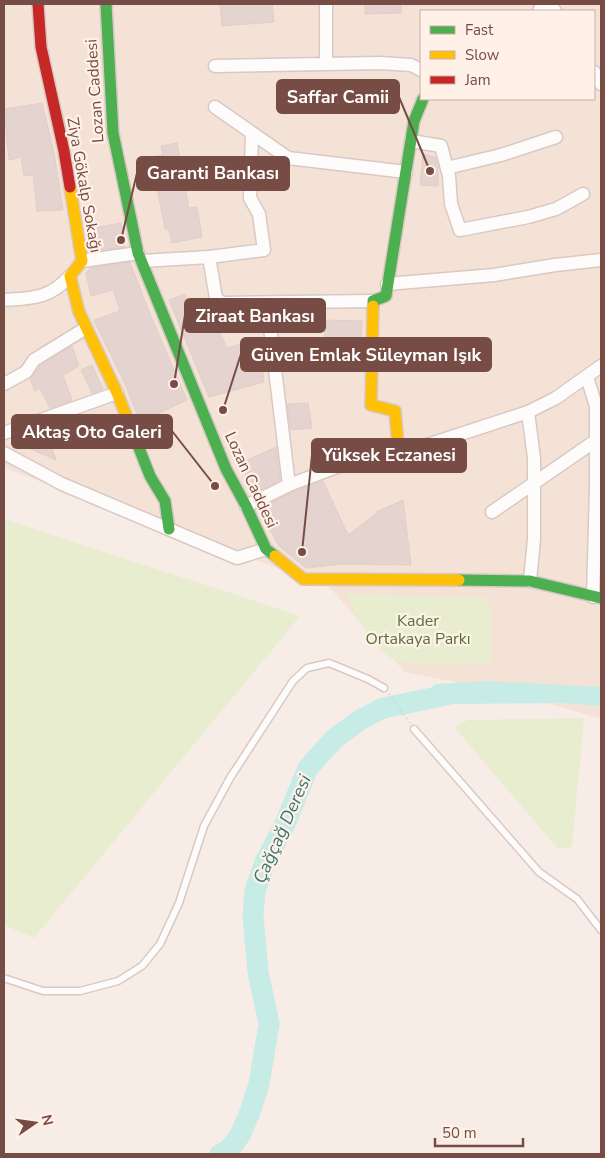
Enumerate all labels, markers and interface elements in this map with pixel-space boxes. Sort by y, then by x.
legend [420,10,595,100]
text: Fast [465,20,494,40]
street label: Lozan Caddesi [80,38,110,144]
text: Slow [465,45,500,65]
text: Jam [464,70,491,90]
callout: Saffar Camii [277,80,399,113]
text: Saffar Camii [287,85,389,109]
street label: Ziya Gökalp Sokağı [61,116,107,254]
callout: Garanti Bankası [137,157,289,190]
text: Garanti Bankası [147,161,279,185]
callout: Ziraat Bankası [185,299,325,332]
text: Ziraat Bankası [195,304,315,328]
callout: Güven Emlak Süleyman Işık [241,338,491,371]
text: Güven Emlak Süleyman Işık [251,343,482,367]
callout: Aktaş Oto Galeri [12,415,172,448]
text: Aktaş Oto Galeri [22,420,162,444]
street label: Lozan Caddesi [219,428,283,532]
callout: Yüksek Eczanesi [312,439,466,472]
text: Yüksek Eczanesi [321,443,456,467]
park label: Kader Ortakaya Parkı [365,610,471,650]
water label: Çağçağ Deresi [247,770,317,887]
north arrow [10,1098,60,1148]
text: N [37,1113,58,1127]
scale bar [435,1116,522,1148]
text: 50 m [442,1123,477,1143]

